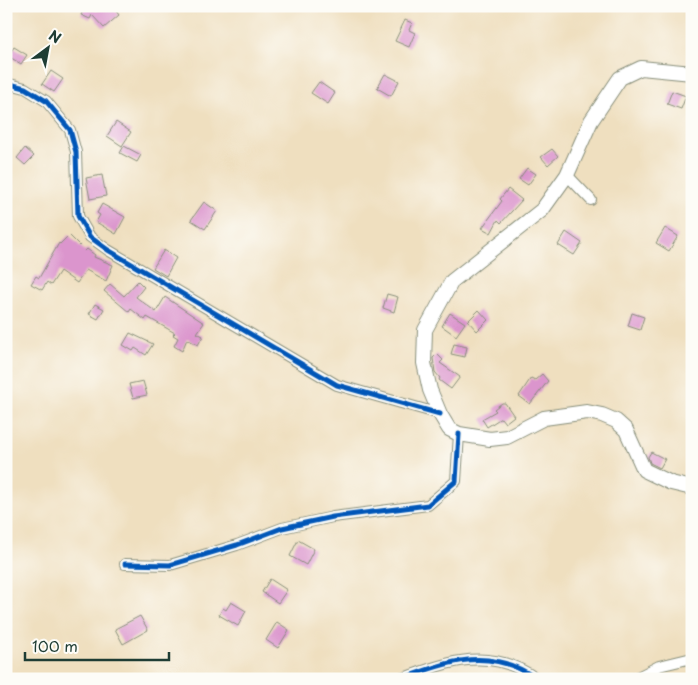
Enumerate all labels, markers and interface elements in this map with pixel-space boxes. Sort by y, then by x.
north arrow [22,22,72,72]
text: N [45,25,65,48]
scale bar [25,630,169,662]
text: 100 m [32,634,78,657]

